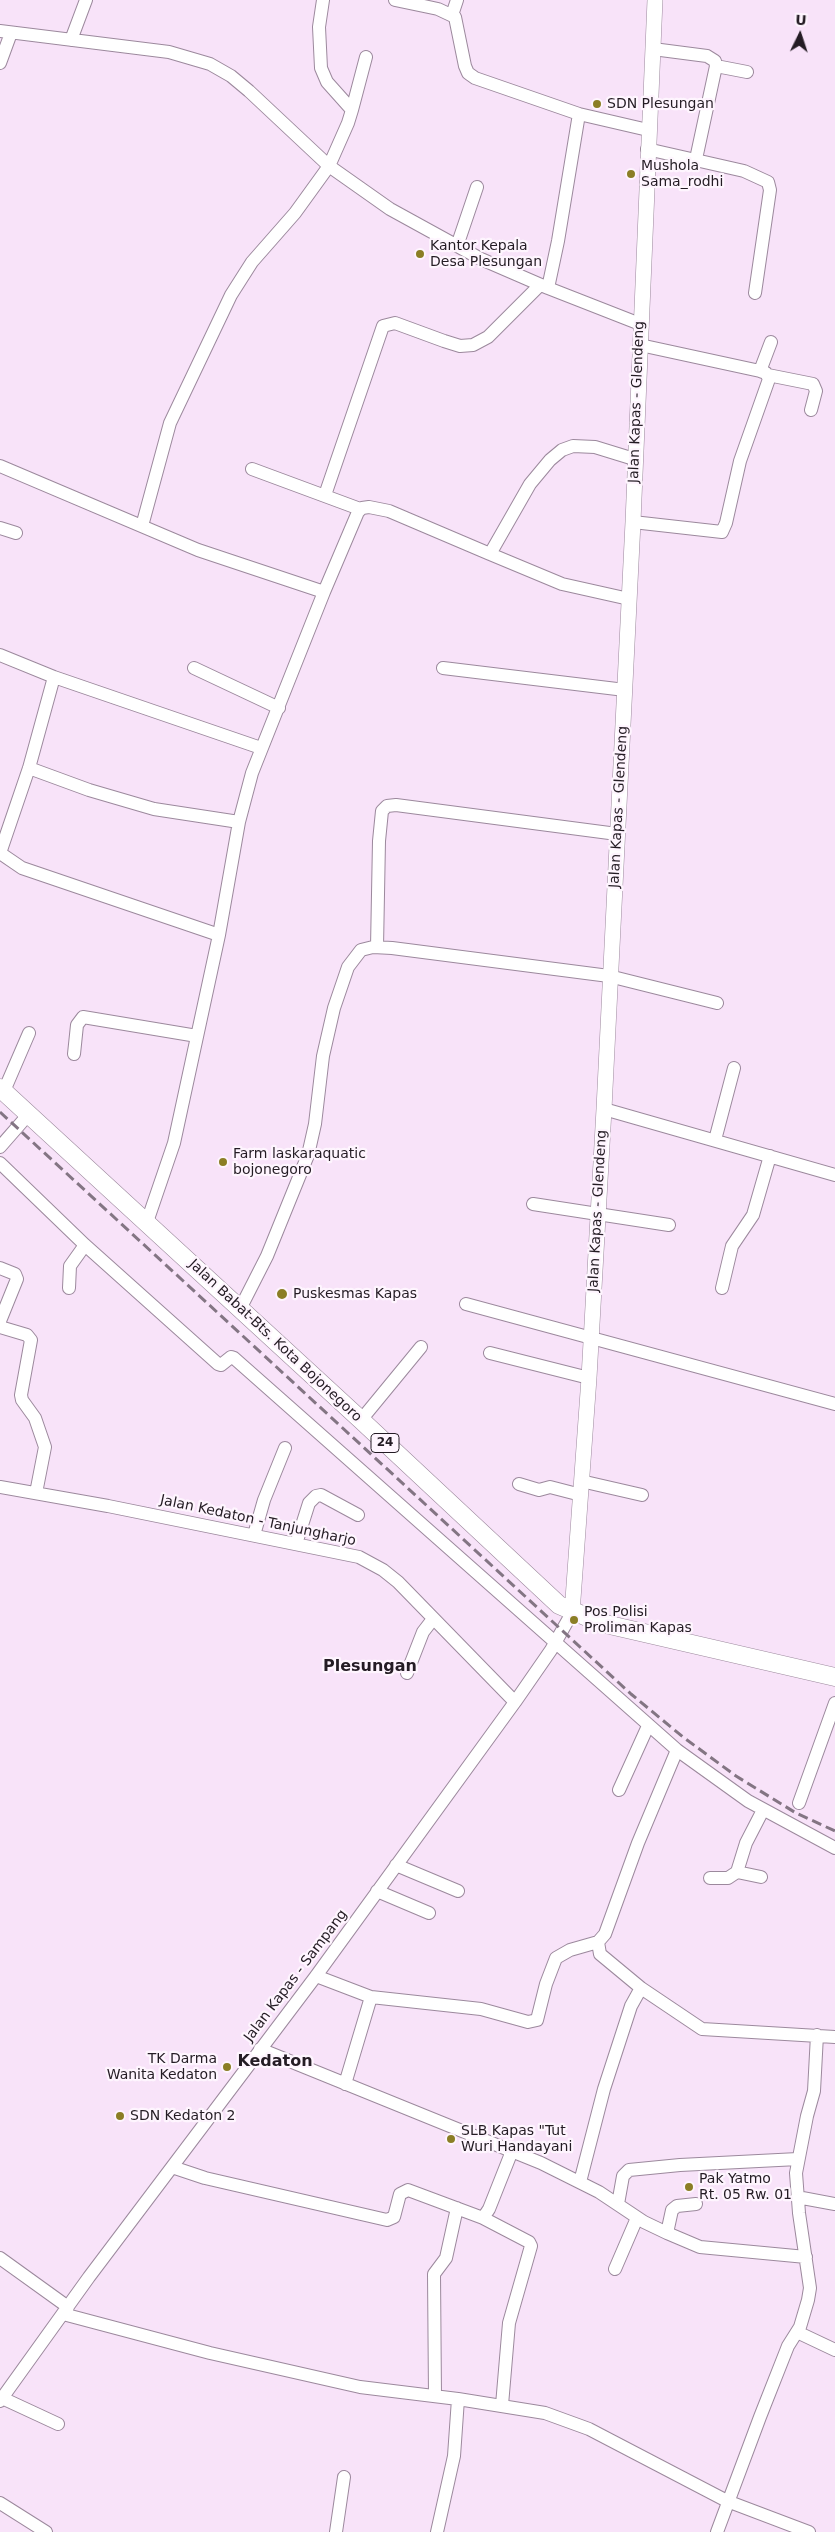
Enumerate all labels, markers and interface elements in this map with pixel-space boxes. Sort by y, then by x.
north arrow [775,10,825,60]
text: U [795,12,807,28]
place label: SDN Plesungan [607,96,714,112]
marker: SDN Plesungan [591,98,603,110]
place label: Mushola Sama_rodhi [641,158,723,190]
marker: Mushola Sama_rodhi [625,168,637,180]
place label: Kantor Kepala Desa Plesungan [430,238,542,270]
marker: Kantor Kepala Desa Plesungan [414,248,426,260]
street label: Jalan Kapas - Glendeng [626,321,648,483]
street label: Jalan Kapas - Glendeng [606,726,632,888]
street label: Jalan Kapas - Glendeng [585,1130,611,1292]
place label: Farm laskaraquatic bojonegoro [233,1146,366,1178]
marker: Farm laskaraquatic bojonegoro [217,1156,229,1168]
street label: Jalan Babat-Bts. Kota Bojonegoro [185,1256,365,1426]
place label: Puskesmas Kapas [293,1286,417,1302]
marker: Puskesmas Kapas [275,1287,289,1301]
road number: 24 [371,1434,399,1452]
street label: Jalan Kedaton - Tanjungharjo [159,1492,357,1550]
place label: Pos Polisi Proliman Kapas [584,1604,692,1636]
marker: Pos Polisi Proliman Kapas [568,1614,580,1626]
district label: Plesungan [323,1657,417,1677]
street label: Jalan Kapas - Sampang [241,1907,351,2045]
place label: TK Darma Wanita Kedaton [107,2051,217,2084]
district label: Kedaton [237,2052,313,2072]
marker: TK Darma Wanita Kedaton [221,2061,233,2073]
place label: SDN Kedaton 2 [130,2108,235,2124]
marker: SDN Kedaton 2 [114,2110,126,2122]
place label: SLB Kapas "Tut Wuri Handayani [461,2123,572,2156]
marker: SLB Kapas "Tut Wuri Handayani [445,2133,457,2145]
place label: Pak Yatmo Rt. 05 Rw. 01 [699,2171,792,2204]
marker: Pak Yatmo Rt. 05 Rw. 01 [683,2181,695,2193]

